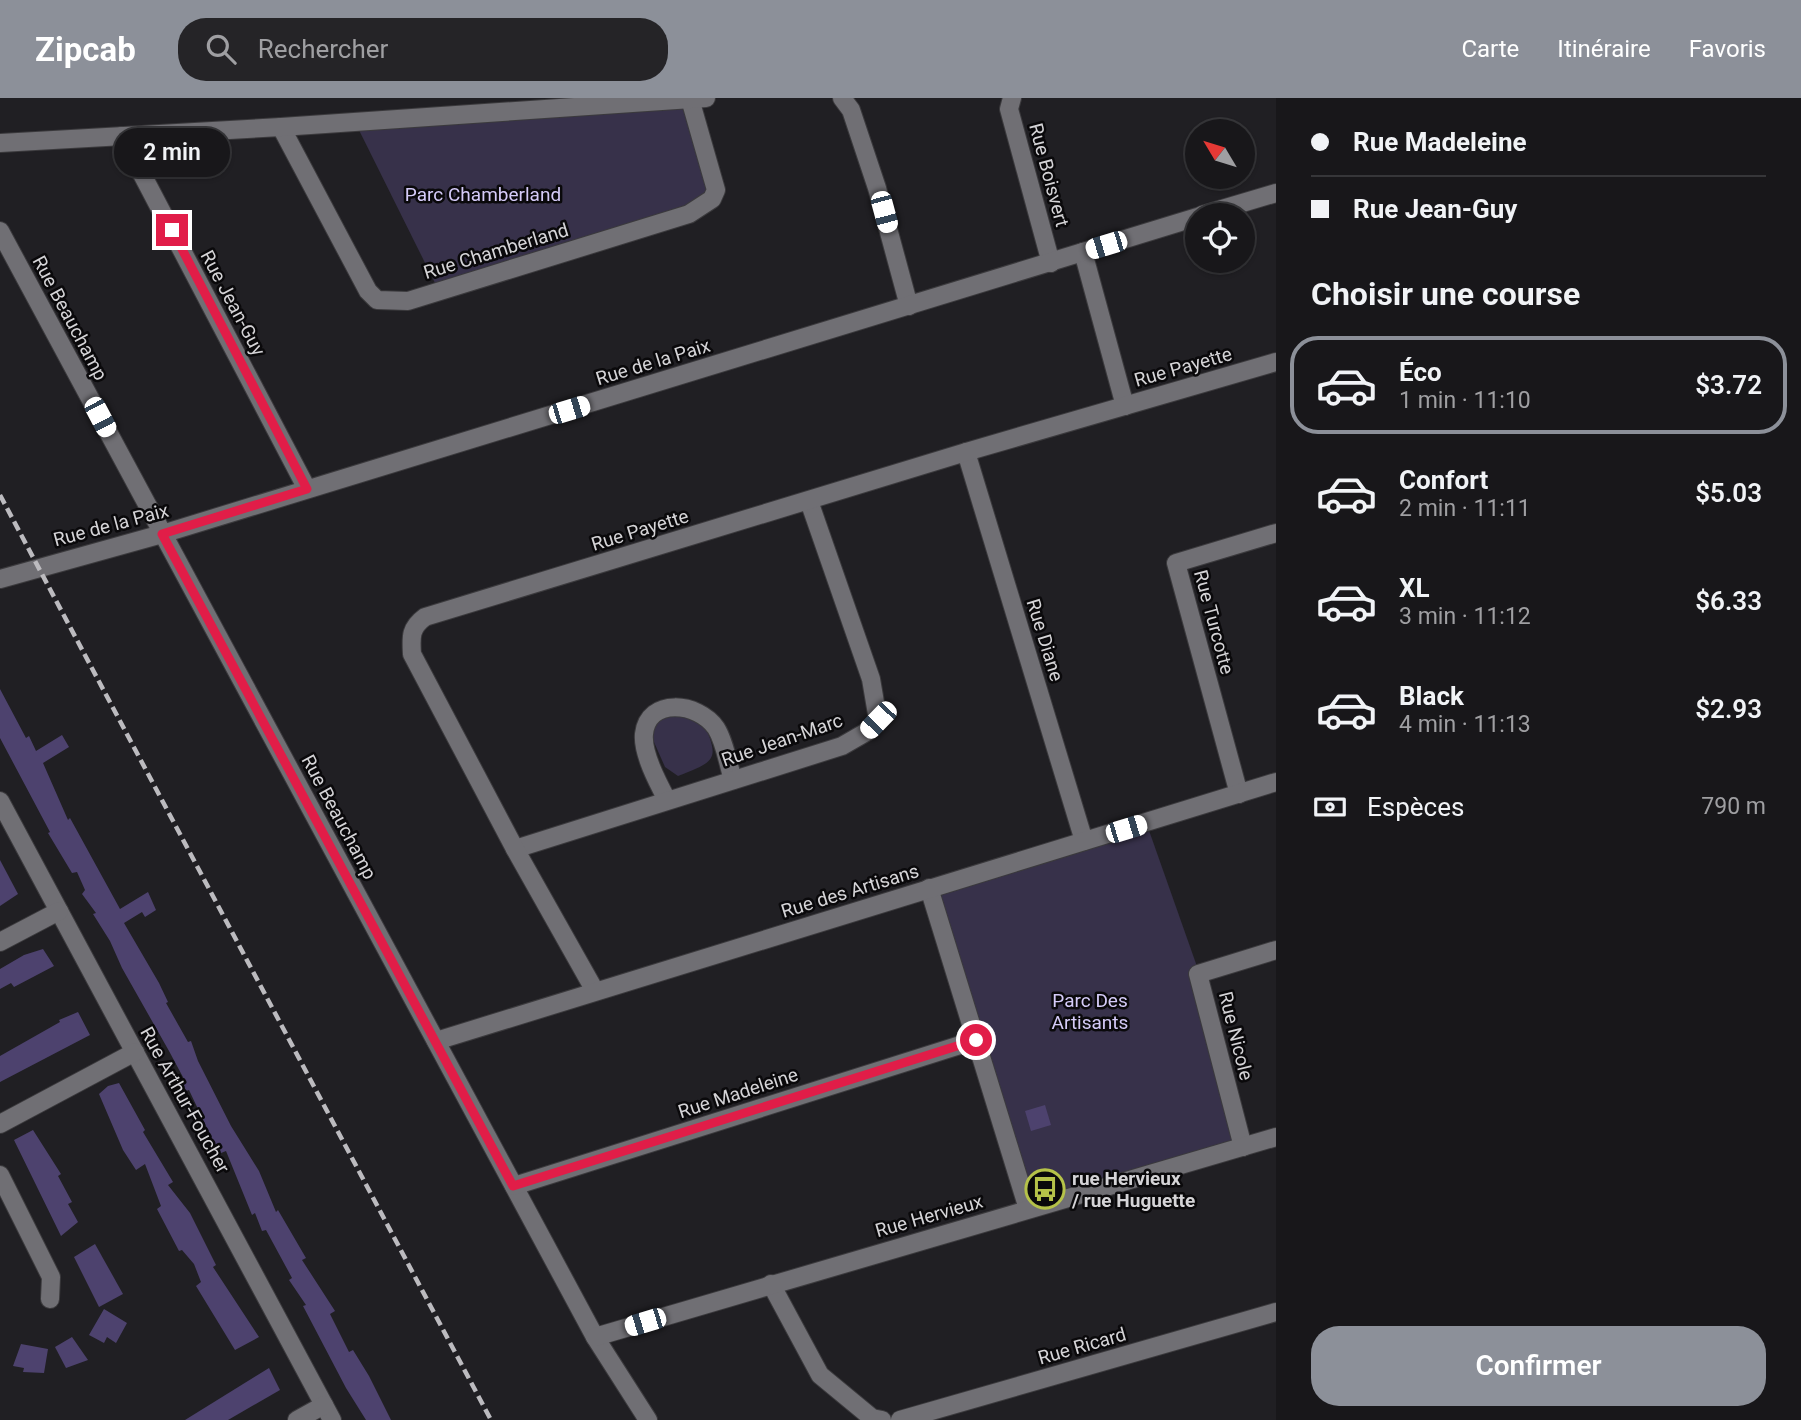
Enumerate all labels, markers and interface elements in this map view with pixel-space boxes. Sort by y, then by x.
search box [178,18,668,81]
text: Zipcab [35,30,136,69]
icon: search [202,30,240,68]
text: Rechercher [258,34,388,64]
text: Carte [1461,35,1519,63]
text: Itinéraire [1557,35,1651,63]
text: Favoris [1689,35,1766,63]
north arrow [1185,119,1255,189]
map controls [1185,119,1255,273]
street label: Rue Boisvert [1024,121,1074,229]
text: Rue Madeleine [1353,127,1527,157]
callout: 2 min [114,129,230,178]
text: 2 min [143,139,201,166]
park label: Parc Chamberland [405,183,561,206]
car [869,189,900,235]
text: Rue Jean-Guy [1353,194,1517,224]
button: locate [1185,203,1255,273]
route end [156,214,188,246]
street label: Rue Chamberland [421,218,571,284]
car [1083,229,1130,261]
street label: Rue Jean-Guy [196,246,270,360]
street label: Rue Beauchamp [28,252,112,384]
text: Choisir une course [1311,275,1580,313]
street label: Rue de la Paix [593,334,714,390]
street label: Rue Payette [1132,342,1234,392]
icon: car [1315,354,1378,417]
text: Éco [1399,357,1442,387]
text: $3.72 [1695,370,1762,400]
text: 1 min · 11:10 [1399,387,1531,414]
car [81,394,120,440]
car [546,394,593,426]
icon: car [1315,462,1378,525]
text: Confort [1399,465,1488,495]
text: $5.03 [1695,478,1762,508]
text: 2 min · 11:11 [1399,495,1531,522]
street label: Rue de la Paix [51,498,172,551]
street label: Rue Payette [589,504,691,556]
street label: Rue Turcotte [1189,567,1239,677]
icon: car [1315,570,1378,633]
text: XL [1399,573,1430,603]
text: $6.33 [1695,586,1762,616]
street label: Rue Diane [1022,596,1068,684]
text: 3 min · 11:12 [1399,603,1531,630]
icon: car [1315,678,1378,741]
text: Black [1399,681,1464,711]
text: $2.93 [1695,694,1762,724]
car [856,698,901,742]
street label: Rue Jean-Marc [718,708,846,772]
text: 4 min · 11:13 [1399,711,1531,738]
street label: Rue Beauchamp [297,751,381,883]
icon: cash [1311,788,1349,826]
text: Espèces [1367,792,1464,822]
text: 790 m [1701,793,1766,820]
car [1103,813,1150,845]
street label: Rue des Artisans [778,859,922,923]
park label: Parc Des Artisants [1052,989,1128,1034]
street label: Rue Nicole [1214,989,1258,1083]
street label: Rue Arthur-Foucher [135,1023,235,1178]
route start [960,1024,992,1056]
street label: Rue Madeleine [675,1063,801,1123]
place label: rue Hervieux / rue Huguette [1071,1167,1195,1212]
bus stop icon: rue Hervieux / rue Huguette [1024,1168,1066,1210]
street label: Rue Hervieux [872,1189,986,1242]
car [622,1306,669,1338]
street label: Rue Ricard [1035,1322,1129,1370]
button: Confirmer [1311,1326,1766,1406]

